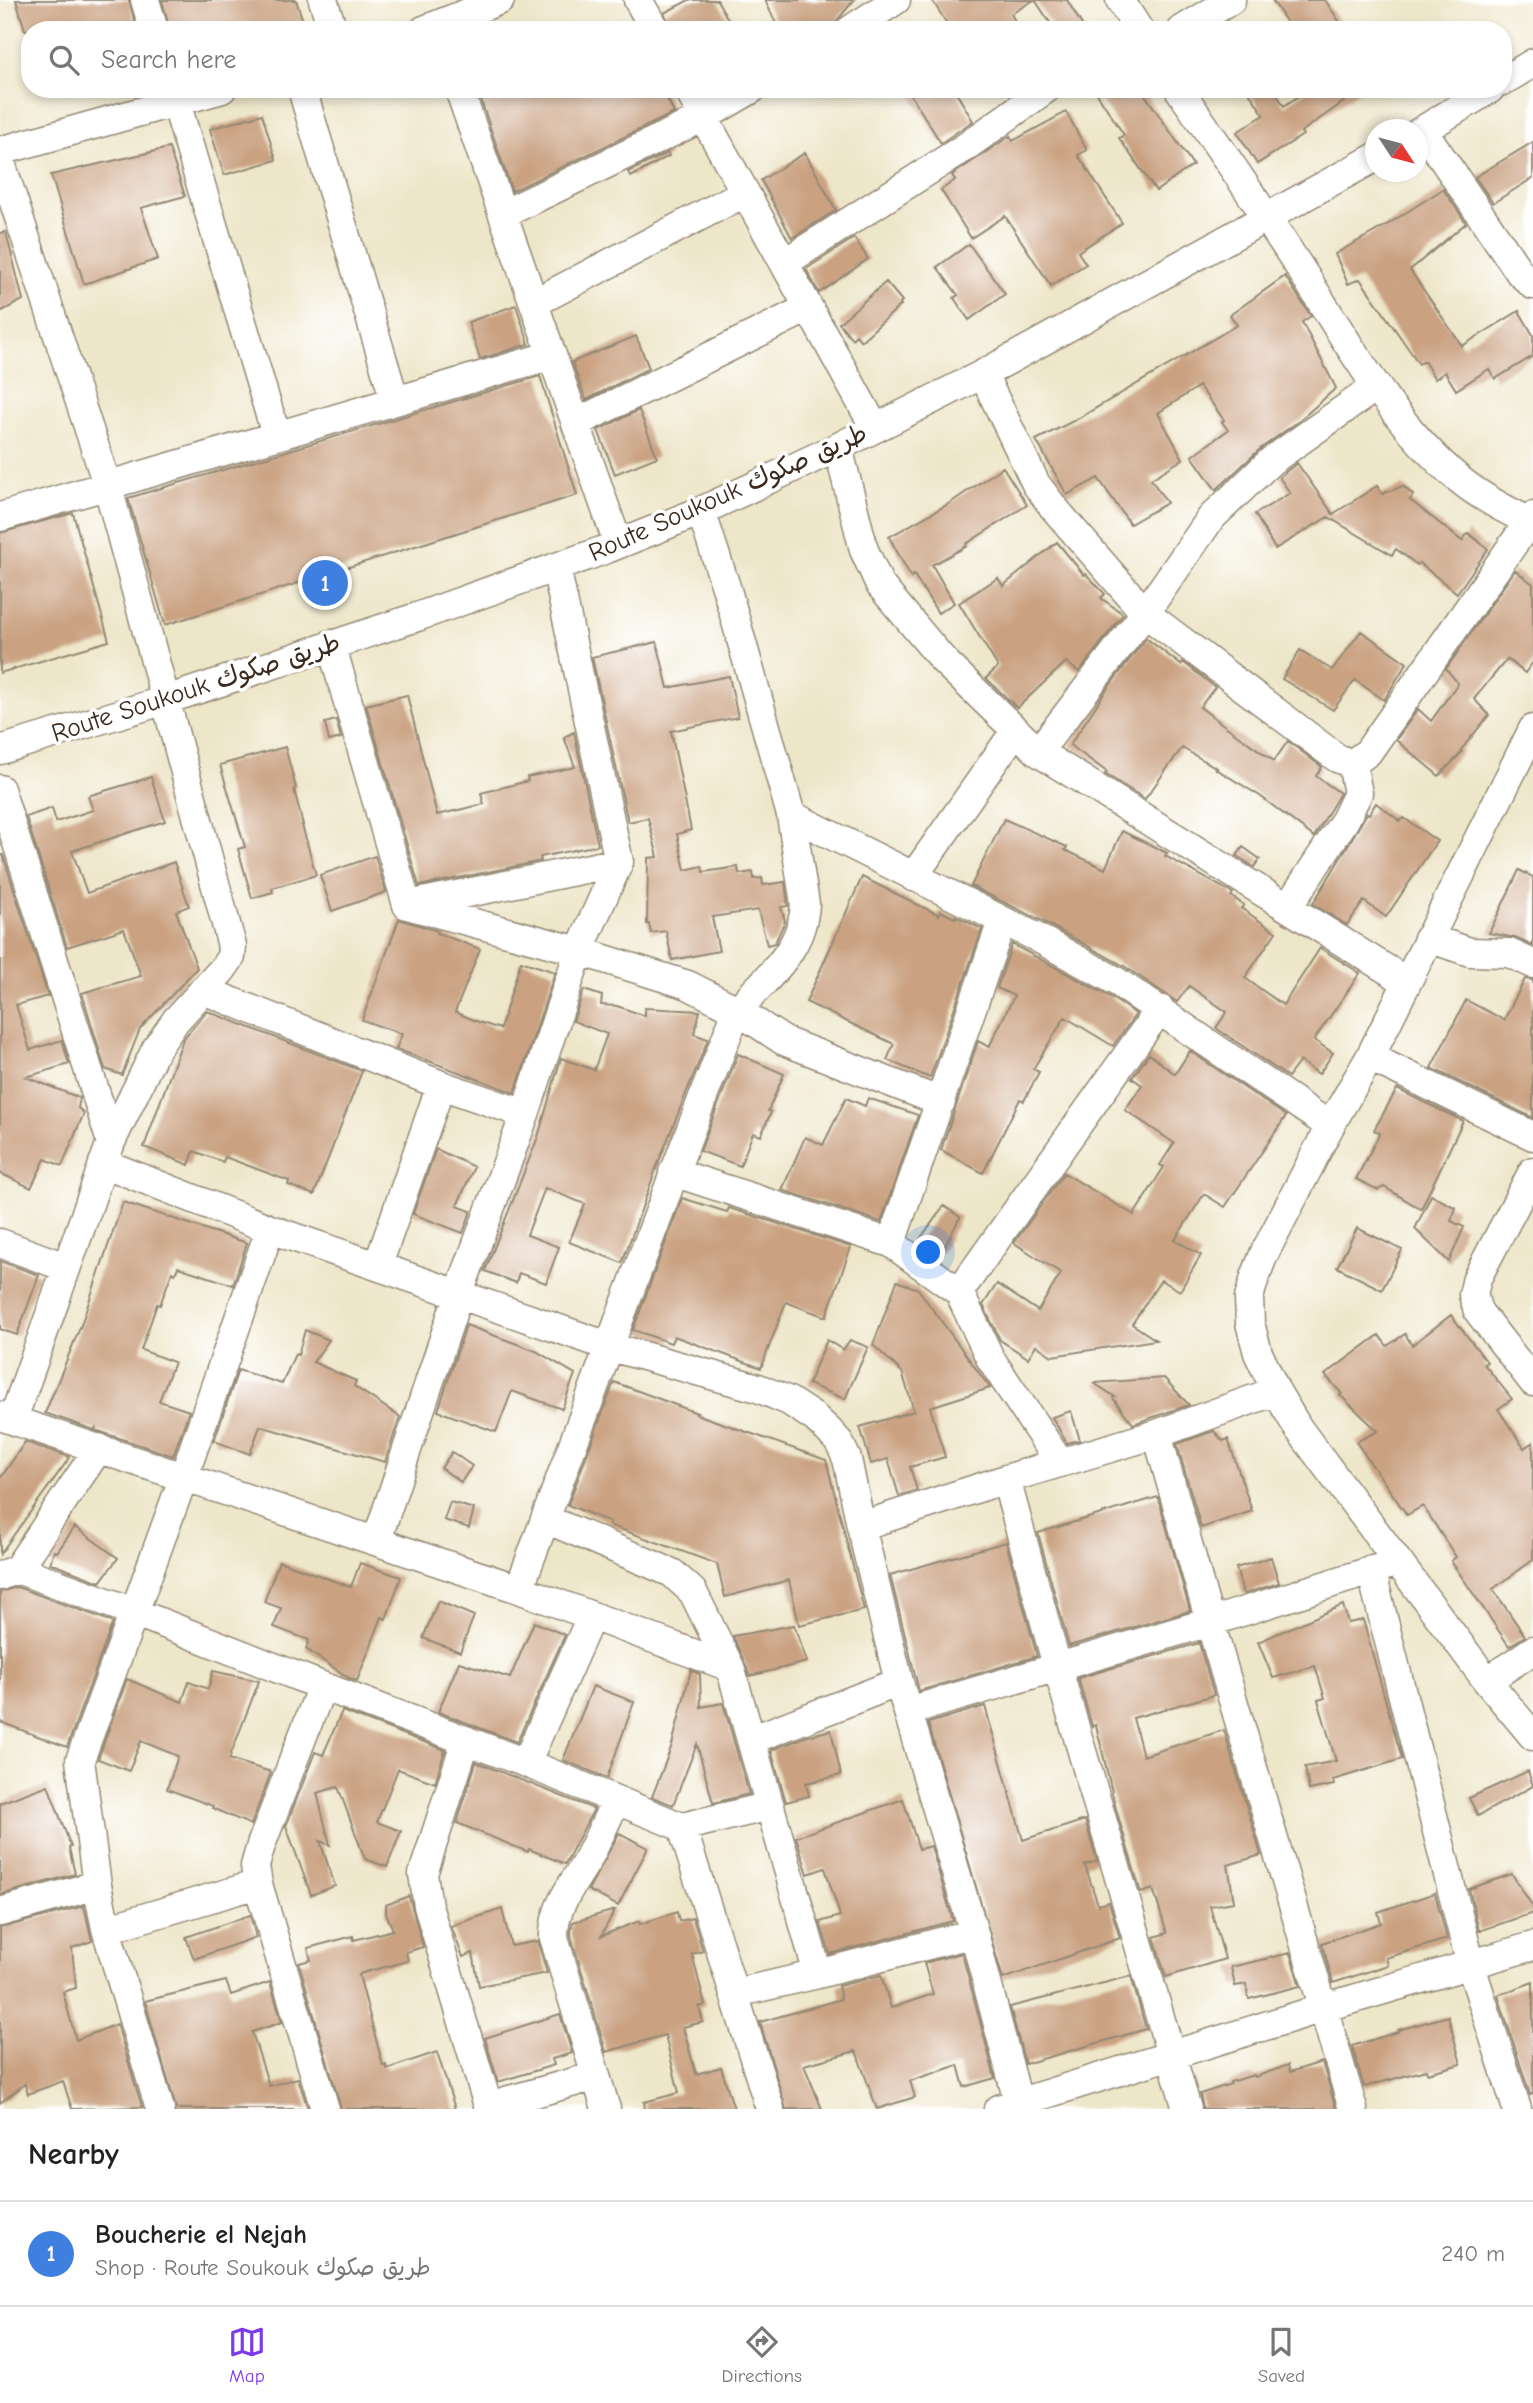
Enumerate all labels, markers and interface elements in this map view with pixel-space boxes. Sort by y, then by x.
search box [21,21,1512,98]
icon: search [45,41,83,79]
text: Search here [101,45,236,75]
north arrow [1365,119,1428,182]
street label: Route Soukouk طريق صكوك [584,418,872,568]
pin: 1 [302,557,348,609]
street label: Route Soukouk طريق صكوك [48,627,344,749]
your location [911,1235,945,1269]
text: Nearby [28,2137,119,2172]
text: Boucherie el Nejah [95,2220,307,2250]
text: 1 [46,2240,56,2267]
text: 240 m [1441,2240,1505,2267]
text: Shop · Route Soukouk طريق صكوك [95,2254,431,2281]
tab: Map [228,2323,266,2387]
tab: Directions [722,2323,802,2387]
tab: Saved [1258,2323,1305,2387]

